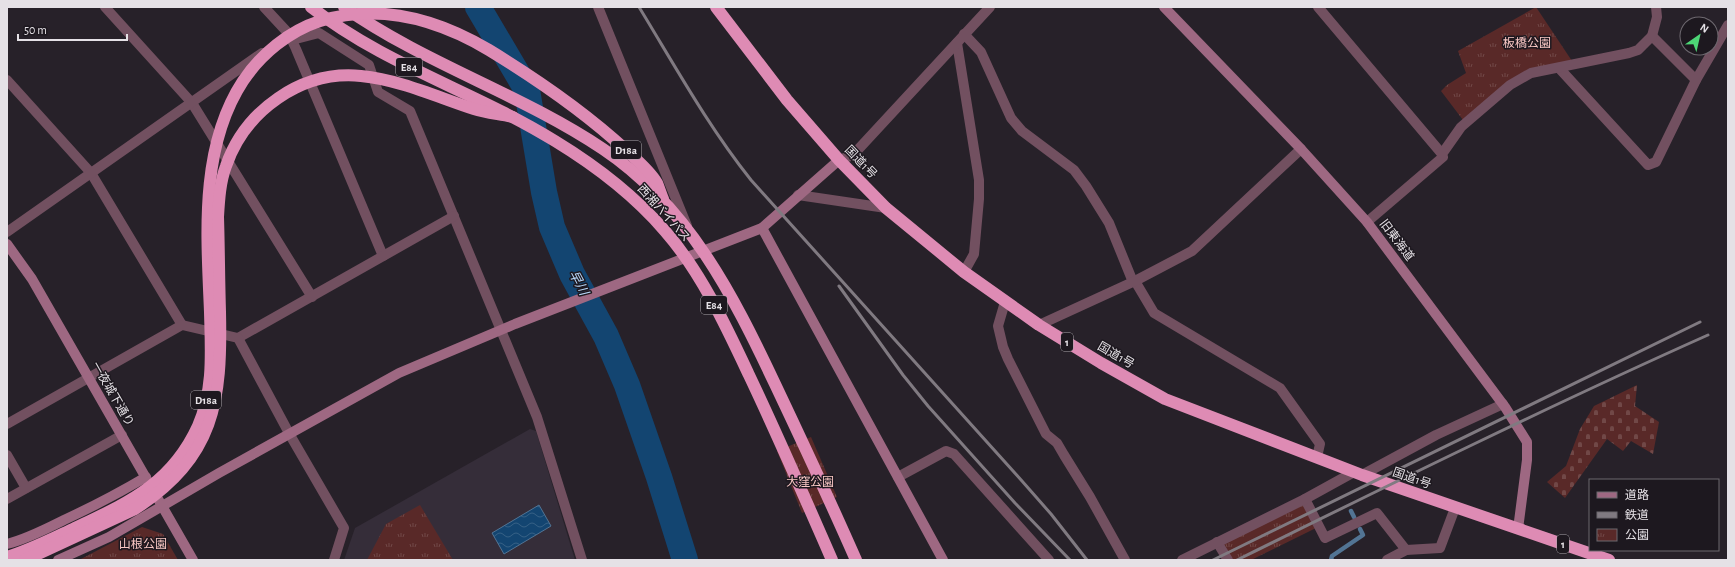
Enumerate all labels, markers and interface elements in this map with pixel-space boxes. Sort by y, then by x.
scale bar [18,16,127,42]
north arrow [1679,16,1719,56]
text: N [1698,21,1711,35]
text: 50 m [24,24,47,36]
park label: 板橋公園 [1503,36,1551,49]
road number: E84 [396,58,422,76]
road number: D18a [611,141,641,159]
street label: 国道1号 [843,143,880,181]
street label: 西湘バイパス [636,182,692,244]
street label: 旧東海道 [1378,217,1417,263]
water label: 早川 [566,268,592,299]
road number: E84 [701,296,727,314]
road number: 1 [1061,333,1073,351]
street label: 国道1号 [1096,339,1137,370]
street label: 一夜城下通り [90,359,137,428]
road number: D18a [191,391,221,409]
street label: 国道1号 [1391,465,1433,490]
park label: 大窪公園 [786,476,834,488]
legend [1589,479,1719,551]
text: 道路 [1625,488,1649,501]
text: 鉄道 [1625,508,1649,521]
text: 公園 [1625,529,1649,541]
road number: 1 [1557,535,1569,553]
park label: 山根公園 [119,538,167,550]

